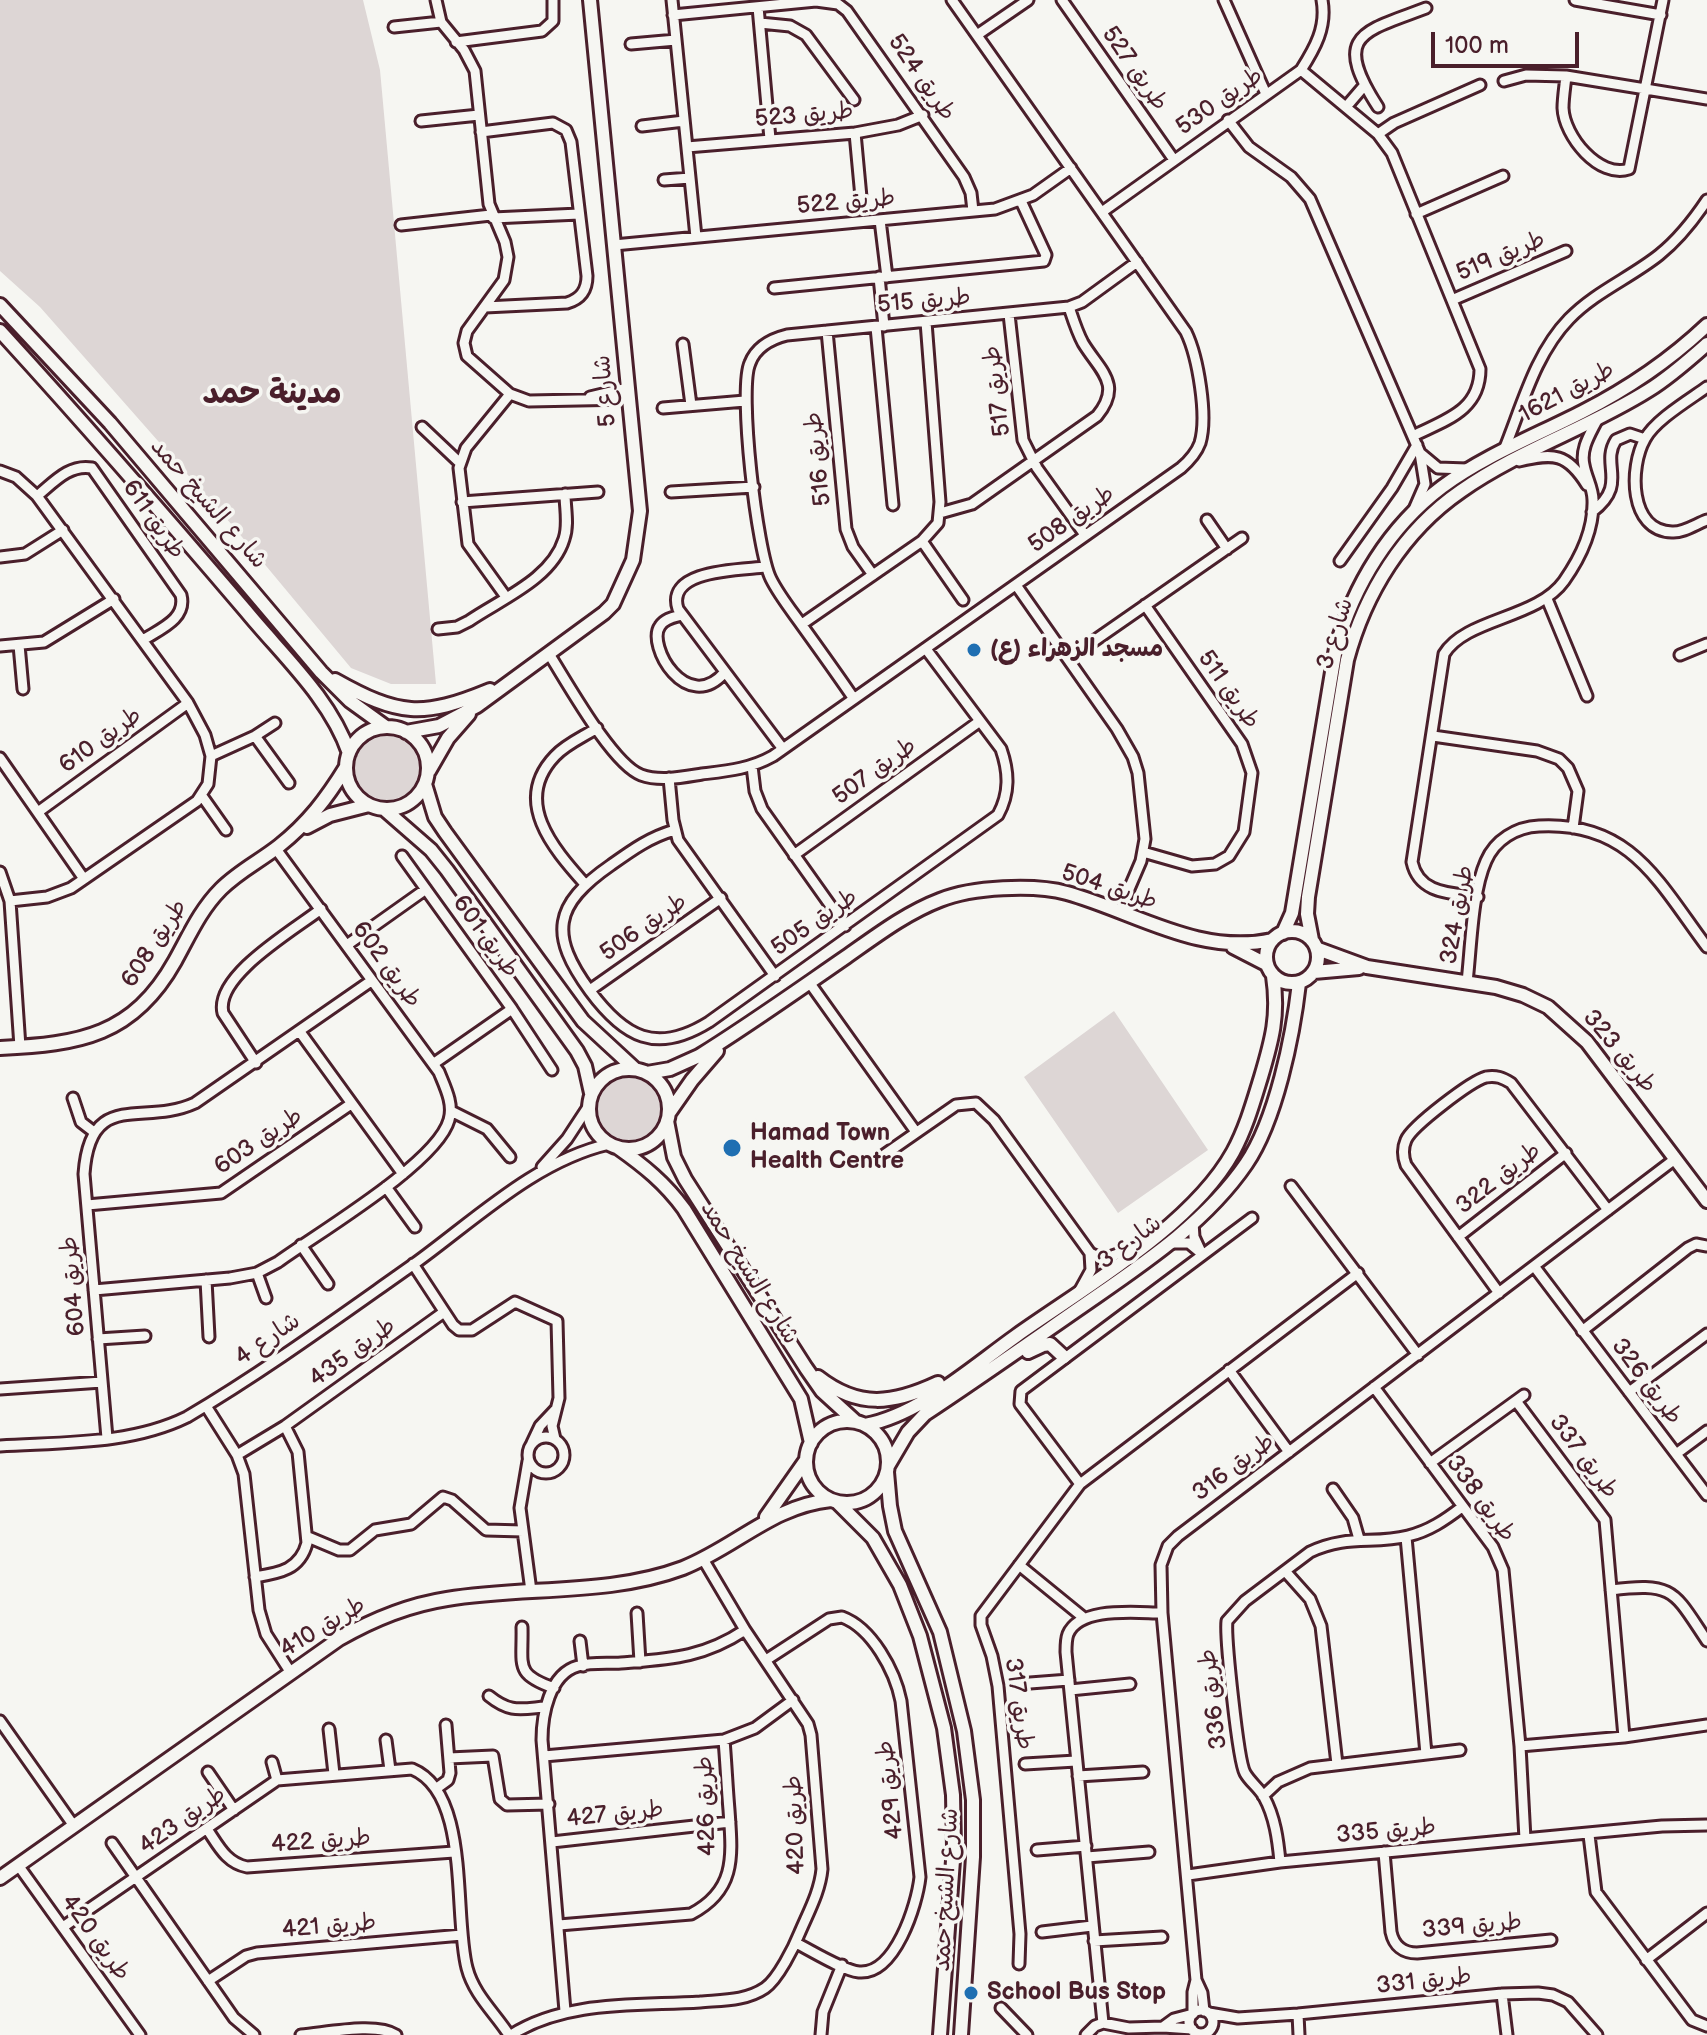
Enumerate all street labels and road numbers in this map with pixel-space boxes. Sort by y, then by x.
street label: طريق 527 [1095,21,1173,117]
street label: طريق 524 [881,29,961,127]
street label: طريق 530 [1171,62,1269,142]
street label: طريق 523 [753,97,855,135]
street label: طريق 522 [795,184,897,222]
street label: طريق 519 [1452,225,1550,289]
street label: طريق 515 [876,284,972,320]
street label: طريق 517 [978,344,1018,438]
street label: شارع 5 [589,354,623,428]
street label: طريق 1621 [1514,356,1620,430]
street label: طريق 516 [800,410,838,508]
street label: شارع الشيخ حمد [143,433,273,575]
street label: طريق 611 [115,475,191,565]
street label: طريق 508 [1023,480,1121,560]
street label: شارع 3 [1312,595,1360,673]
street label: طريق 511 [1191,645,1265,735]
street label: طريق 610 [54,701,148,781]
street label: طريق 507 [827,732,923,812]
street label: طريق 504 [1057,859,1161,917]
street label: طريق 324 [1435,863,1481,967]
street label: طريق 505 [766,883,864,963]
street label: طريق 506 [595,888,693,968]
street label: طريق 601 [445,890,525,984]
street label: طريق 608 [116,894,194,994]
street label: طريق 602 [345,916,427,1014]
street label: طريق 323 [1576,1004,1662,1100]
street label: طريق 603 [209,1102,309,1182]
street label: طريق 322 [1451,1137,1547,1221]
street label: شارع الشيخ حمد [693,1196,805,1350]
street label: شارع 3 [1092,1209,1168,1277]
street label: طريق 604 [55,1235,93,1337]
street label: شارع 4 [230,1307,306,1373]
street label: طريق 435 [304,1312,402,1394]
street label: طريق 326 [1604,1333,1688,1431]
street label: طريق 337 [1542,1409,1624,1505]
street label: طريق 316 [1187,1428,1281,1508]
street label: طريق 338 [1439,1450,1521,1548]
street label: طريق 410 [275,1591,371,1665]
street label: طريق 336 [1194,1647,1234,1751]
street label: طريق 317 [997,1656,1039,1752]
street label: طريق 429 [871,1739,911,1841]
street label: طريق 426 [691,1755,723,1857]
street label: طريق 420 [780,1775,812,1875]
street label: طريق 423 [134,1781,232,1861]
street label: طريق 427 [565,1796,665,1834]
street label: شارع الشيخ حمد [928,1807,966,1973]
street label: طريق 335 [1335,1813,1437,1851]
street label: طريق 422 [270,1824,372,1860]
street label: طريق 420 [54,1889,136,1987]
street label: طريق 339 [1421,1908,1523,1946]
street label: طريق 421 [281,1909,377,1945]
street label: طريق 331 [1375,1963,1473,2001]

